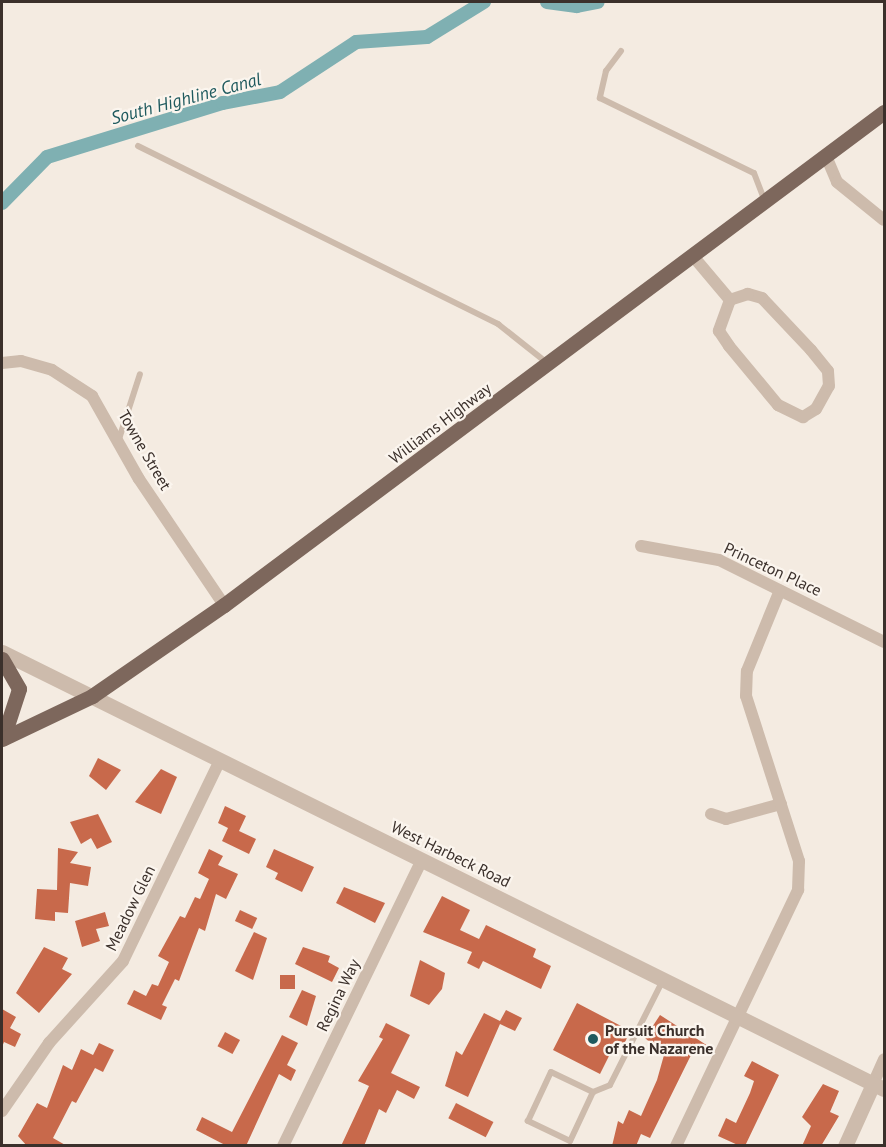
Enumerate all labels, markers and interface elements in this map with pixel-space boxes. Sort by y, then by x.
water label: South Highline Canal [108,69,264,129]
street label: Williams Highway [385,378,495,468]
street label: Towne Street [114,407,176,493]
street label: Princeton Place [721,538,825,600]
street label: West Harbeck Road [388,817,514,891]
street label: Meadow Glen [101,862,159,954]
street label: Regina Way [312,956,364,1034]
place label: Pursuit Church of the Nazarene [605,1020,713,1058]
marker: Pursuit Church of the Nazarene [586,1032,600,1046]

